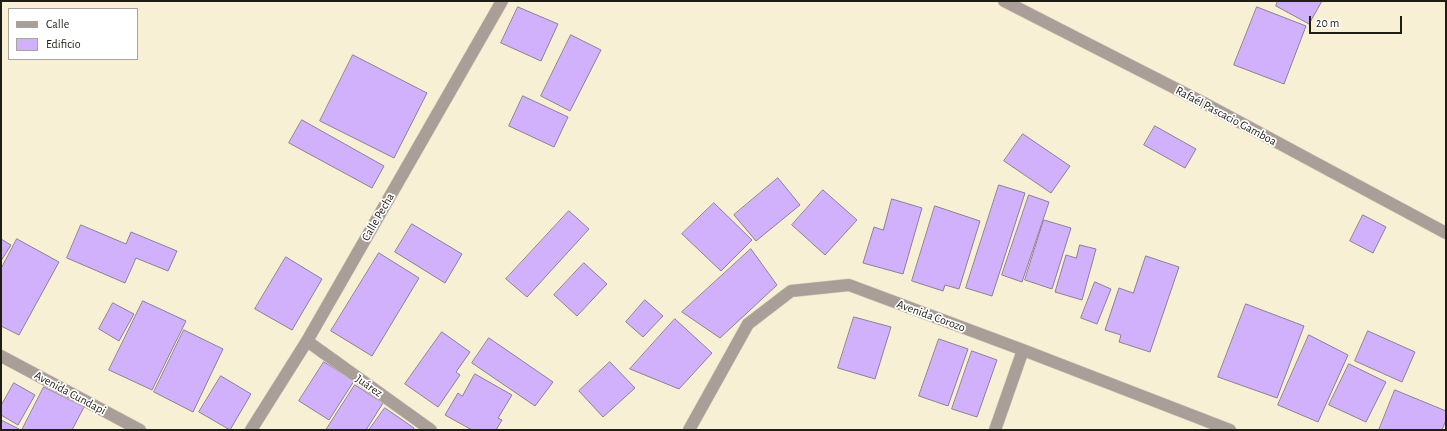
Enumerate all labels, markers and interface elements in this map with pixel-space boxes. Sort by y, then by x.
legend [8,8,138,60]
scale bar [1311,8,1404,34]
text: 20 m [1316,17,1339,29]
text: Calle [46,18,69,30]
text: Edificio [46,38,81,50]
street label: Rafaél Pascacio Gamboa [1173,83,1279,149]
street label: Calle Pecha [359,190,397,244]
street label: Avenida Corozo [895,297,967,335]
street label: Avenida Cundapi [32,368,108,418]
street label: Juárez [353,372,385,400]

